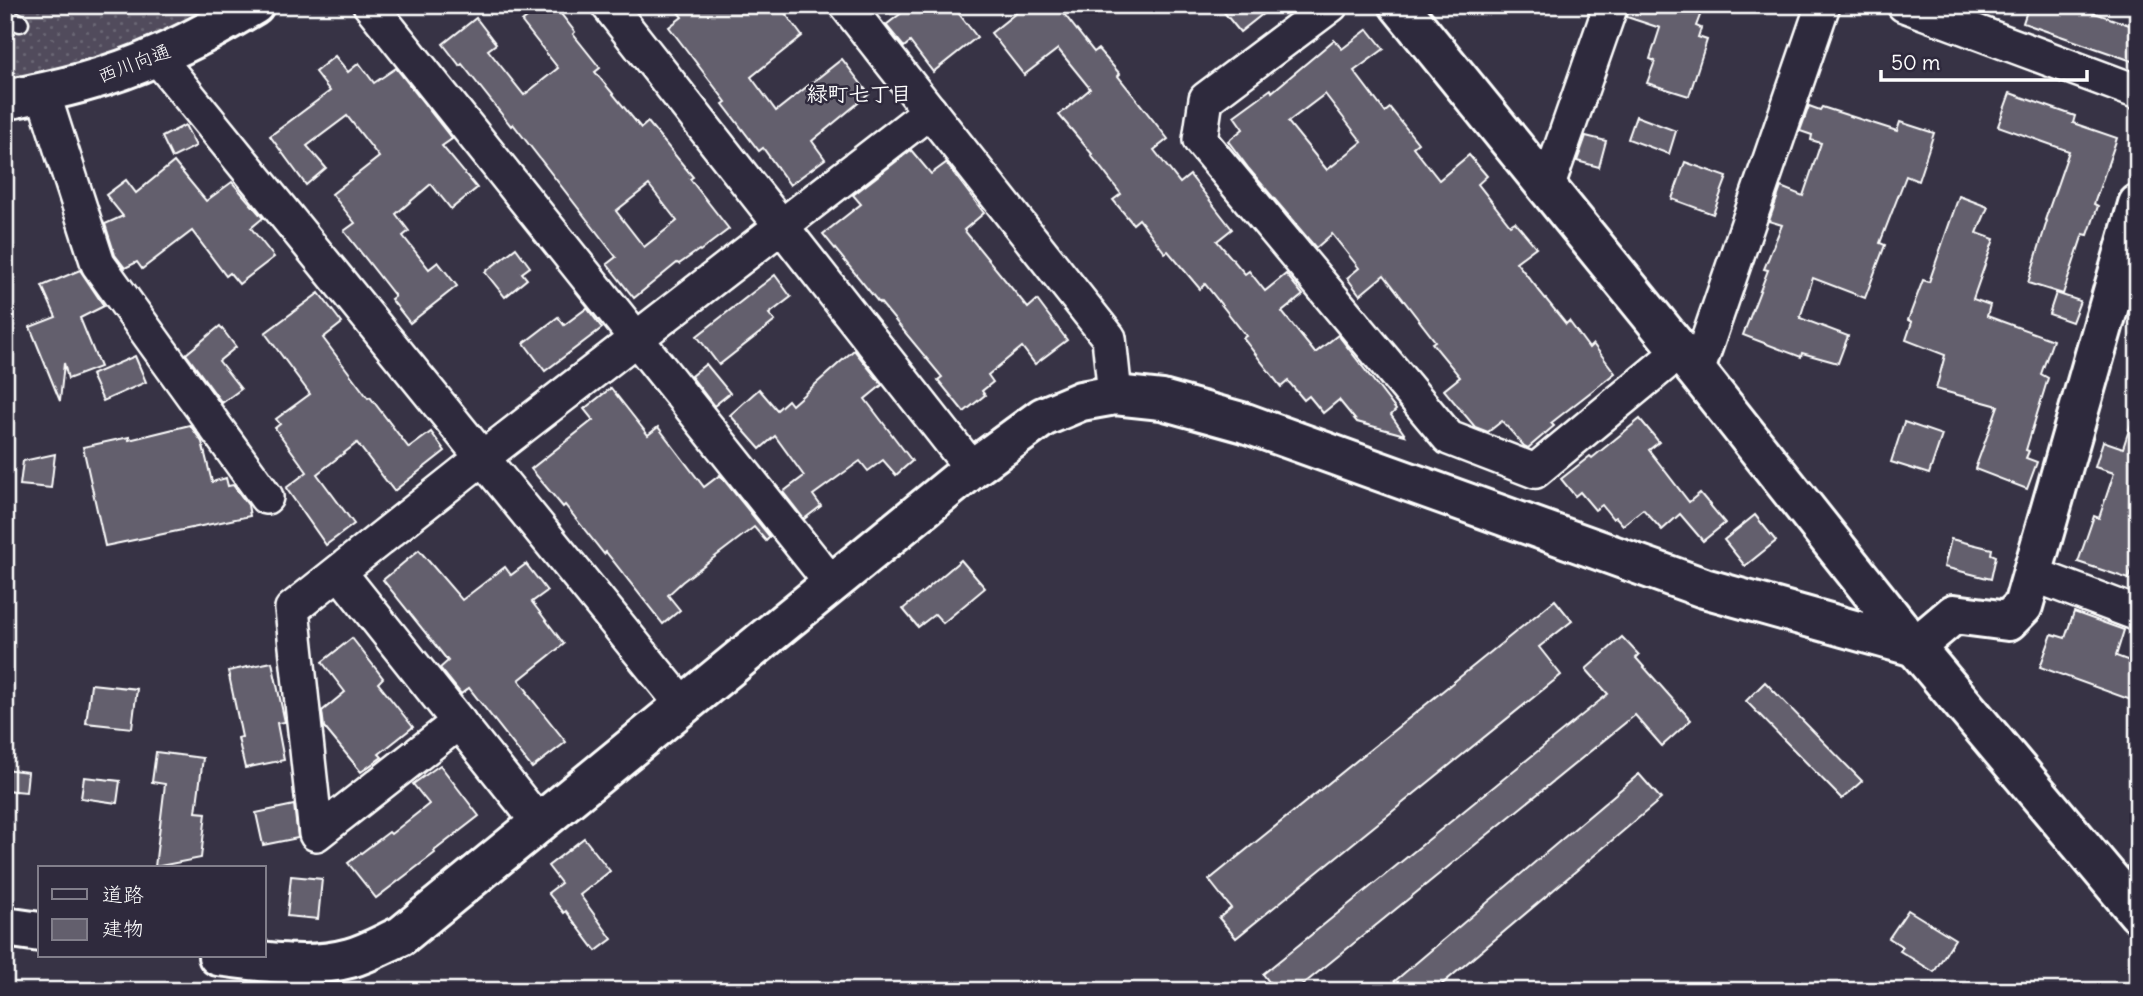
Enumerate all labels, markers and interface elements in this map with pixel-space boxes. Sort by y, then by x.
street label: 西川向通 [94,38,174,88]
scale bar [1881,38,2087,82]
text: 50 m [1891,49,1940,76]
district label: 緑町七丁目 [807,80,912,107]
legend [38,866,266,958]
text: 道路 [102,881,144,908]
text: 建物 [102,915,144,942]

